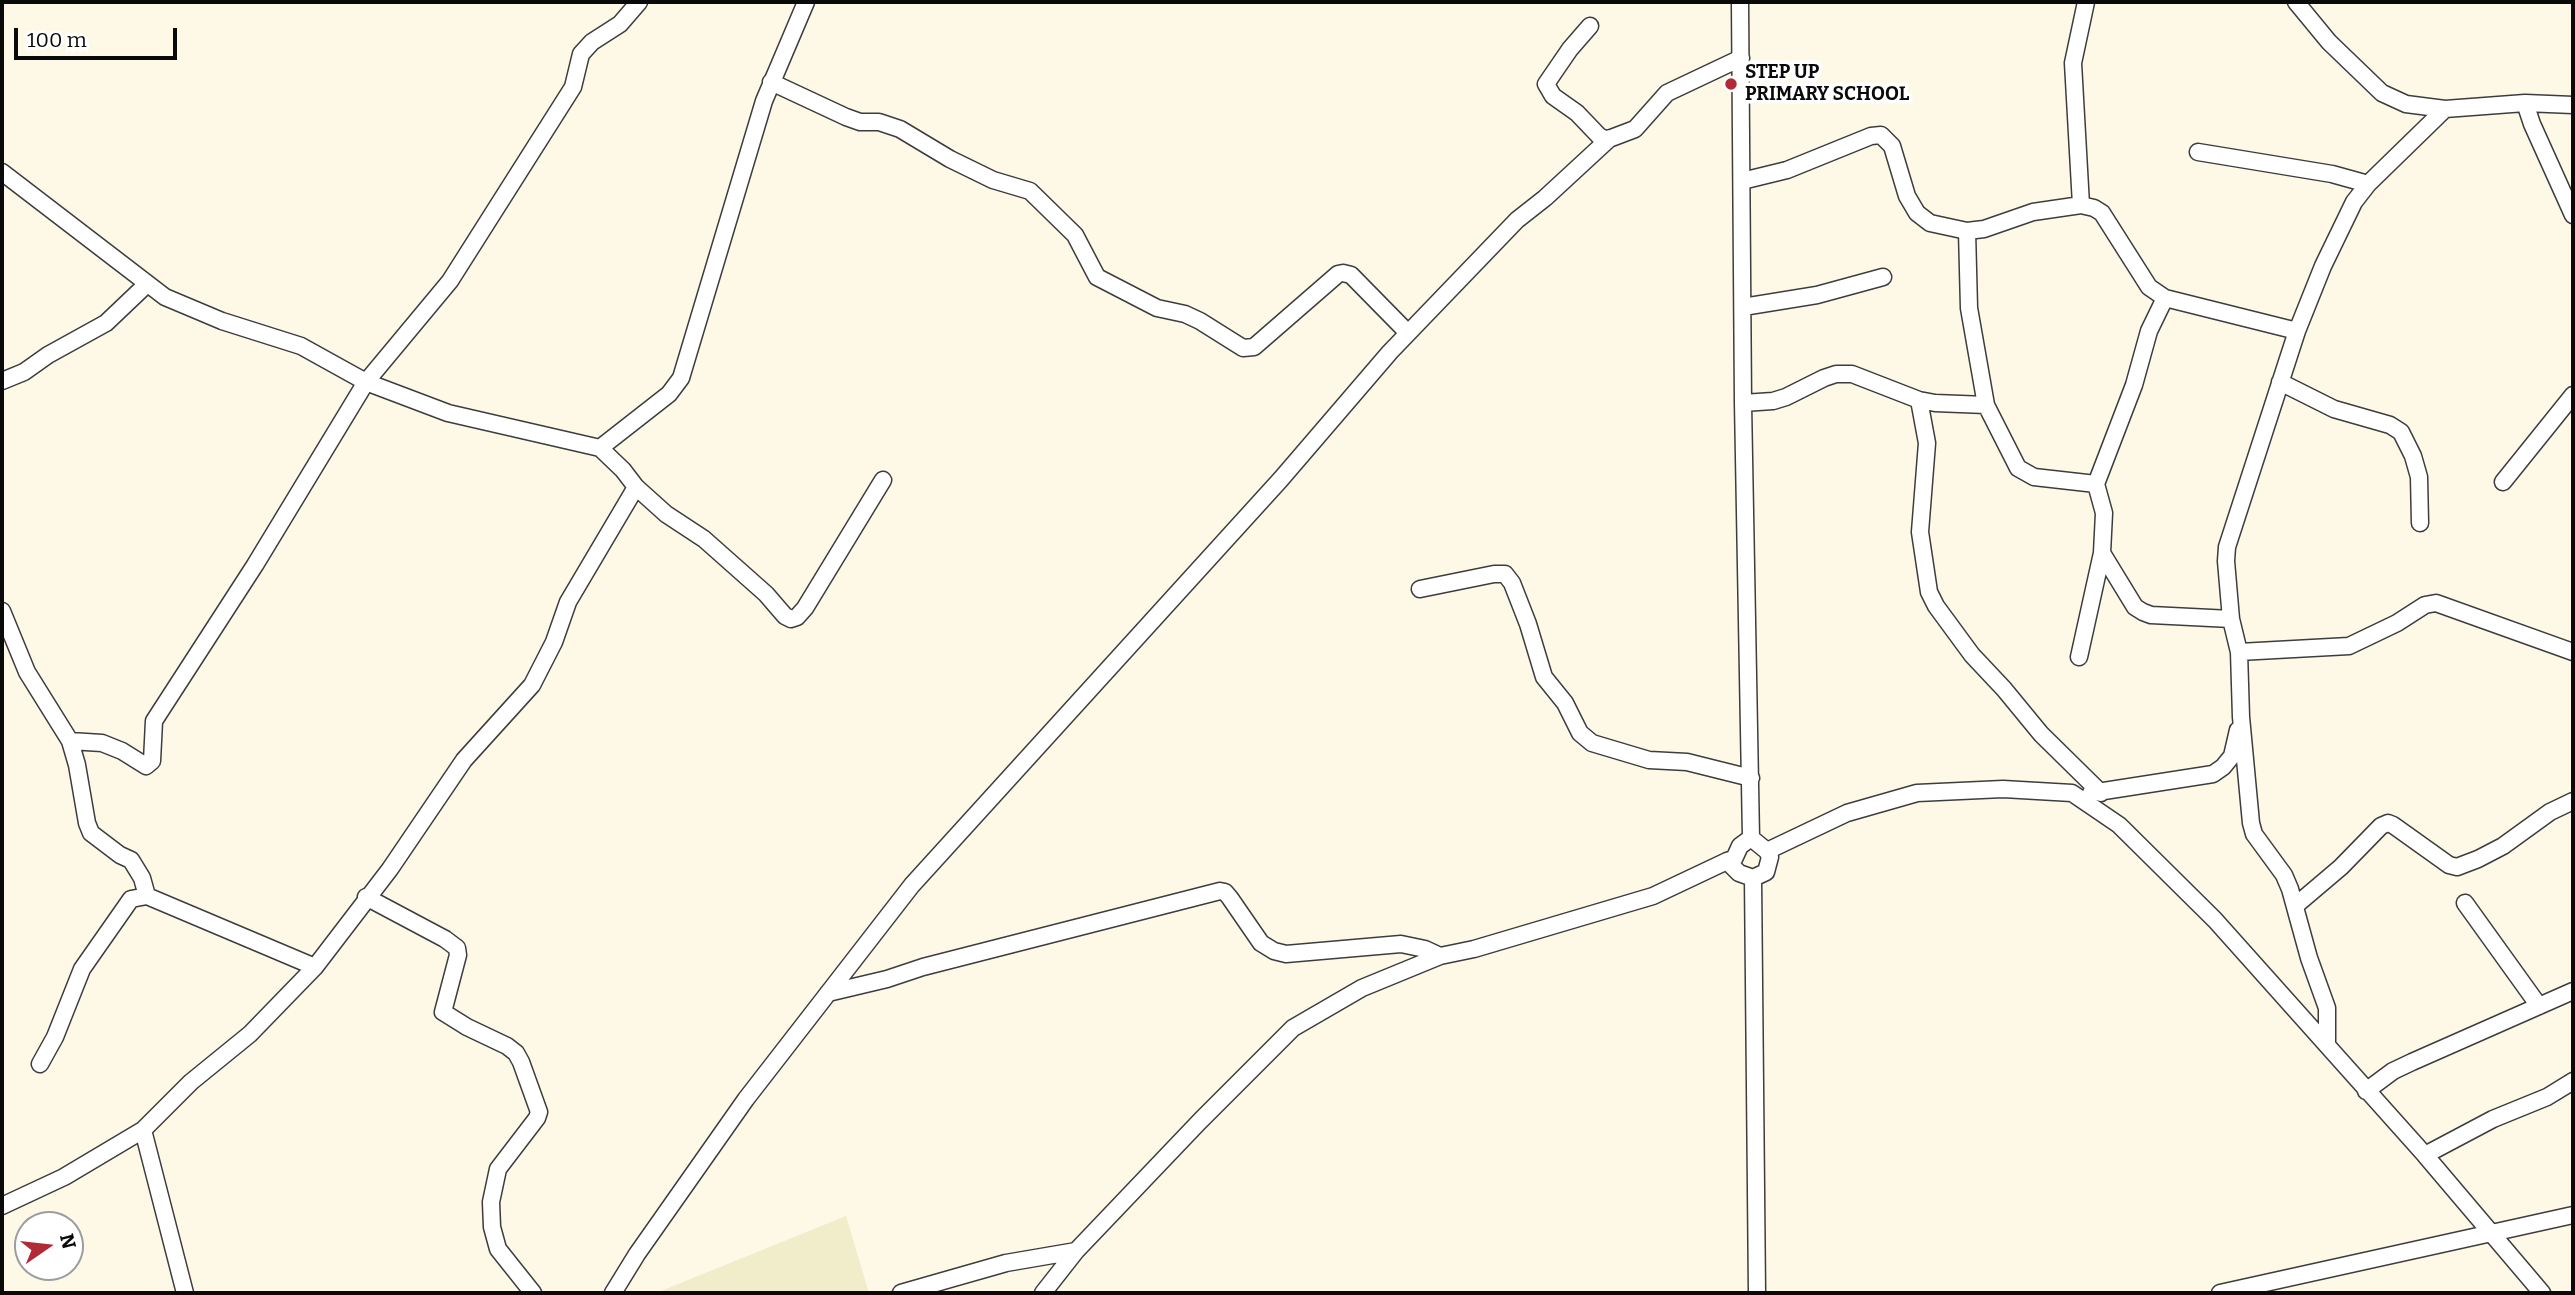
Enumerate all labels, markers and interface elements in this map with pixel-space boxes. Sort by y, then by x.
scale bar [18,14,180,58]
text: 100 m [27,27,87,53]
place label: STEP UP PRIMARY SCHOOL [1745,62,1909,106]
marker: STEP UP PRIMARY SCHOOL [1723,76,1739,92]
north arrow [14,1211,84,1281]
text: N [55,1231,81,1251]

